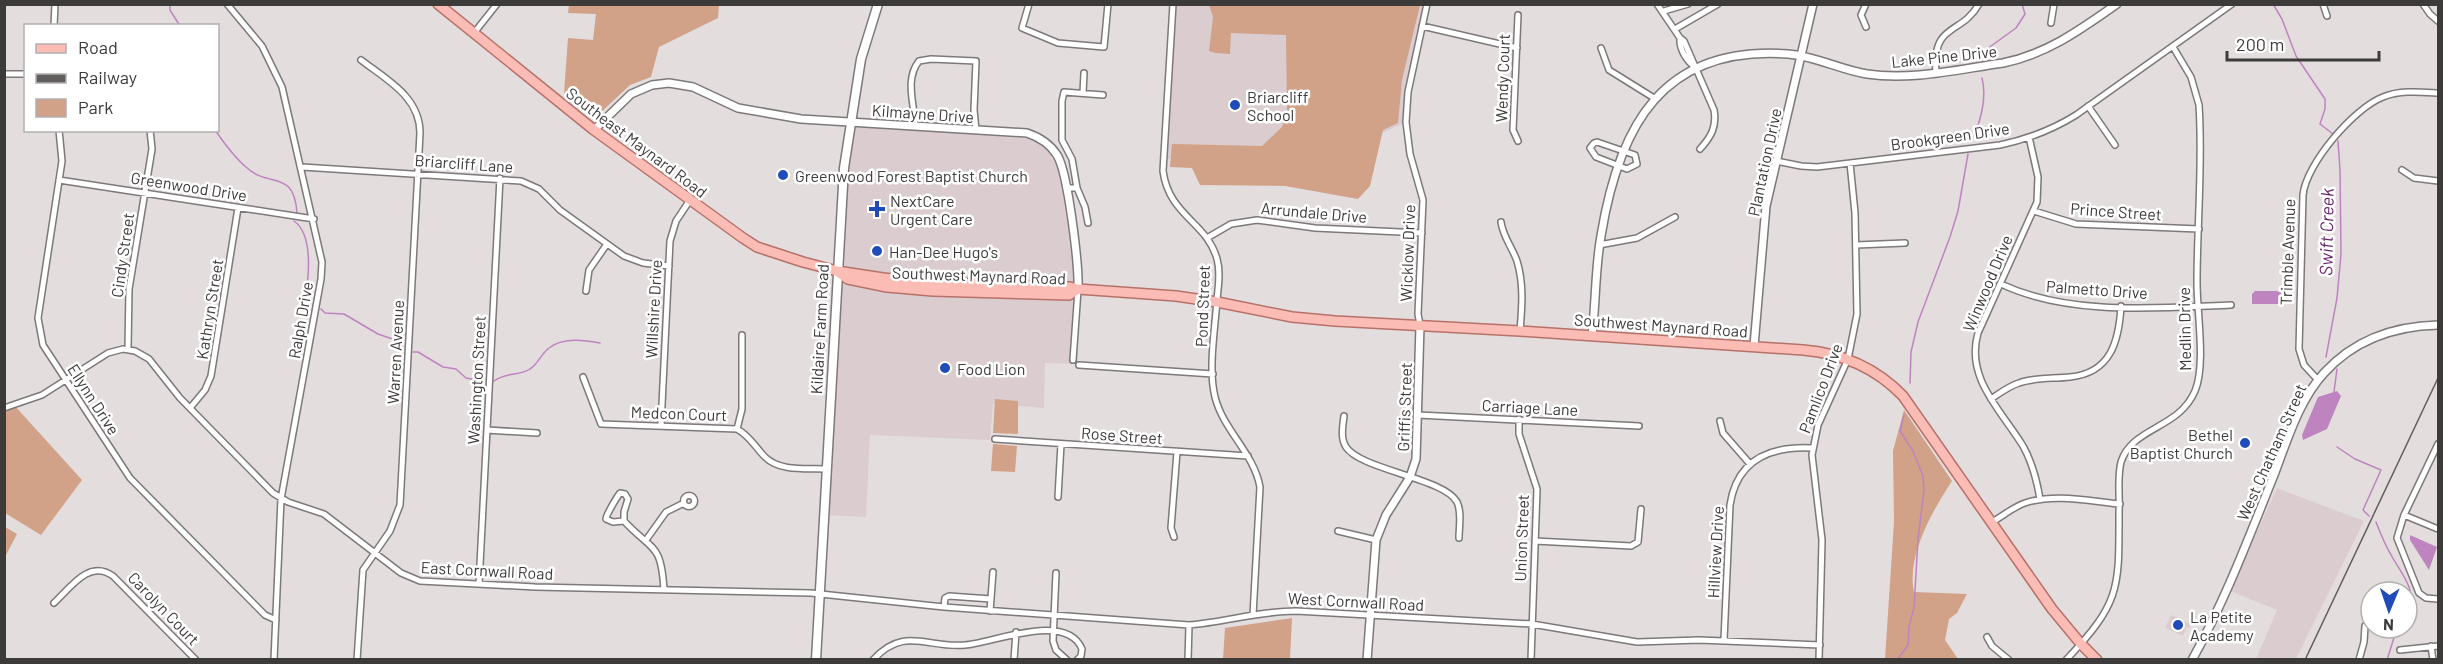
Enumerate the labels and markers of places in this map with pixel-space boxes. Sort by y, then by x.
place label: Briarcliff School [1247,87,1309,124]
marker: Briarcliff School [1228,98,1242,112]
place label: Greenwood Forest Baptist Church [795,166,1028,185]
marker: Greenwood Forest Baptist Church [776,168,790,182]
place label: NextCare Urgent Care [890,191,973,228]
marker: NextCare Urgent Care [868,200,886,218]
place label: Han-Dee Hugo's [889,242,998,261]
marker: Han-Dee Hugo's [870,244,884,258]
place label: Food Lion [957,359,1025,378]
marker: Food Lion [938,361,952,375]
place label: Bethel Baptist Church [2130,425,2233,462]
marker: Bethel Baptist Church [2238,436,2252,450]
place label: La Petite Academy [2190,607,2254,644]
marker: La Petite Academy [2171,618,2185,632]

